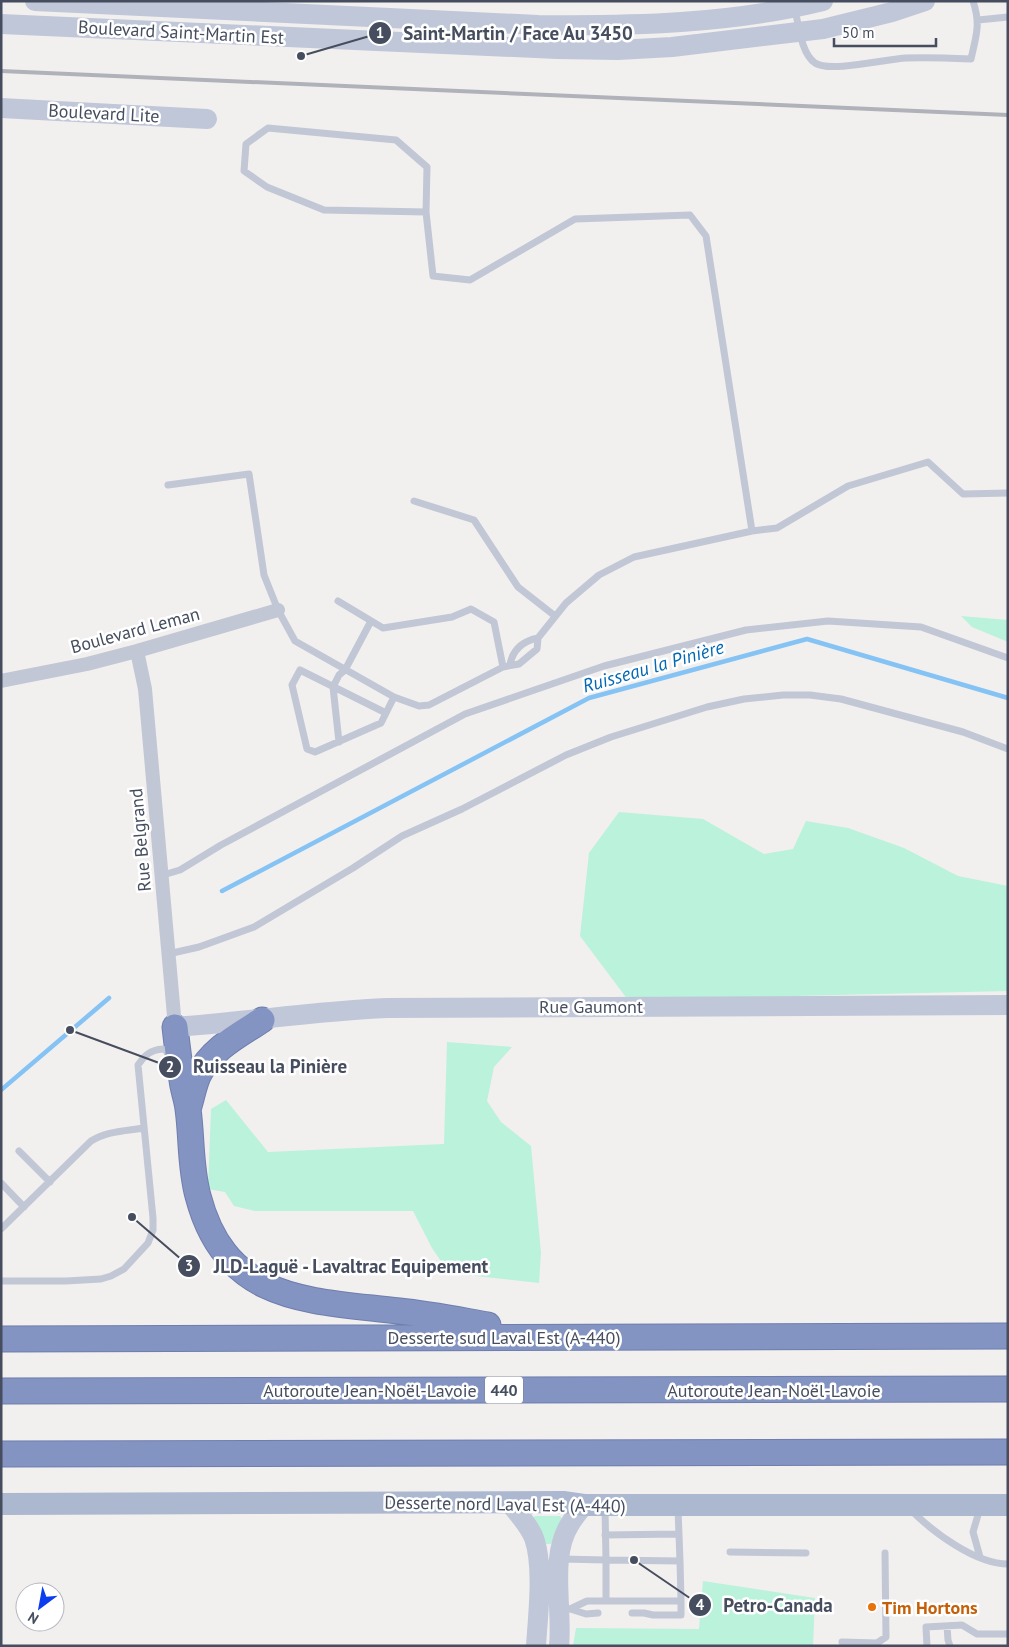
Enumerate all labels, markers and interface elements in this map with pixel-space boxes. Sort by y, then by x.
street label: Boulevard Saint-Martin Est [78,15,284,49]
scale bar [834,15,936,47]
callout: Saint-Martin / Face Au 3450 [367,16,643,50]
text: Saint-Martin / Face Au 3450 [403,21,633,45]
text: 1 [376,23,384,42]
text: 50 m [842,23,875,42]
street label: Boulevard Lite [48,99,160,127]
street label: Boulevard Leman [68,602,202,658]
water label: Ruisseau la Pinière [579,634,727,698]
street label: Rue Belgrand [124,788,156,892]
street label: Rue Gaumont [539,995,643,1018]
callout: Ruisseau la Pinière [157,1050,357,1084]
text: Ruisseau la Pinière [193,1054,347,1078]
text: 2 [166,1057,174,1076]
callout: JLD-Laguë - Lavaltrac Equipement [177,1249,499,1283]
text: JLD-Laguë - Lavaltrac Equipement [213,1254,489,1278]
text: 3 [185,1256,193,1275]
street label: Desserte sud Laval Est (A-440) [388,1326,620,1349]
road number: 440 [485,1376,523,1404]
street label: Autoroute Jean-Noël-Lavoie [263,1379,477,1402]
street label: Autoroute Jean-Noël-Lavoie [667,1379,881,1402]
street label: Desserte nord Laval Est (A-440) [384,1490,626,1518]
north arrow [15,1582,65,1632]
callout: Petro-Canada [688,1588,842,1622]
text: Petro-Canada [723,1593,833,1617]
text: 4 [696,1595,705,1614]
place label: Tim Hortons [882,1596,978,1619]
marker: Tim Hortons [866,1601,878,1613]
text: N [24,1608,42,1628]

